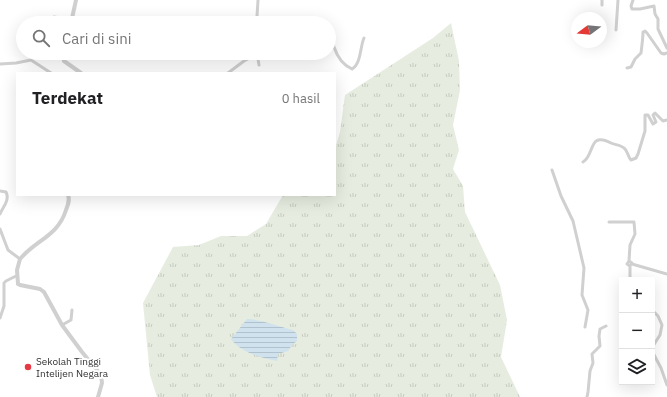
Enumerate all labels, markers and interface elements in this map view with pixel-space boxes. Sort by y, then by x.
north arrow [571,12,607,48]
search box [16,16,336,60]
icon: search [30,27,52,49]
text: Cari di sini [62,29,131,48]
text: Terdekat [32,87,103,109]
text: 0 hasil [282,90,320,107]
map controls [619,277,655,385]
button: + [619,277,655,313]
button: − [619,313,655,349]
button: layers [619,349,655,385]
place label: Sekolah Tinggi Intelijen Negara [36,355,109,380]
marker: Sekolah Tinggi Intelijen Negara [23,362,33,372]

